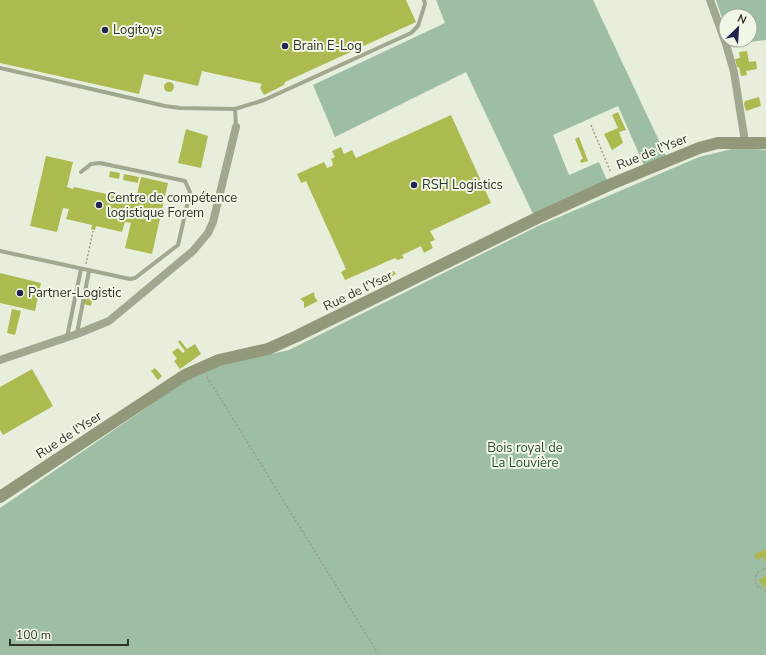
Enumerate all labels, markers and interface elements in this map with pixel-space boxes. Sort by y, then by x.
north arrow [718,8,758,48]
text: N [735,11,749,28]
place label: Logitoys [113,21,162,39]
marker: Logitoys [100,25,110,35]
place label: Brain E-Log [293,37,362,55]
marker: Brain E-Log [280,41,290,51]
street label: Rue de l'Yser [614,129,690,174]
place label: RSH Logistics [422,176,503,194]
marker: RSH Logistics [409,180,419,190]
place label: Centre de compétence logistique Forem [107,189,237,222]
marker: Centre de compétence logistique Forem [94,200,104,210]
street label: Rue de l'Yser [320,266,396,316]
place label: Partner-Logistic [28,284,121,302]
marker: Partner-Logistic [15,288,25,298]
street label: Rue de l'Yser [33,407,106,463]
park label: Bois royal de La Louvière [487,439,563,472]
scale bar [10,621,128,647]
text: 100 m [16,627,51,643]

